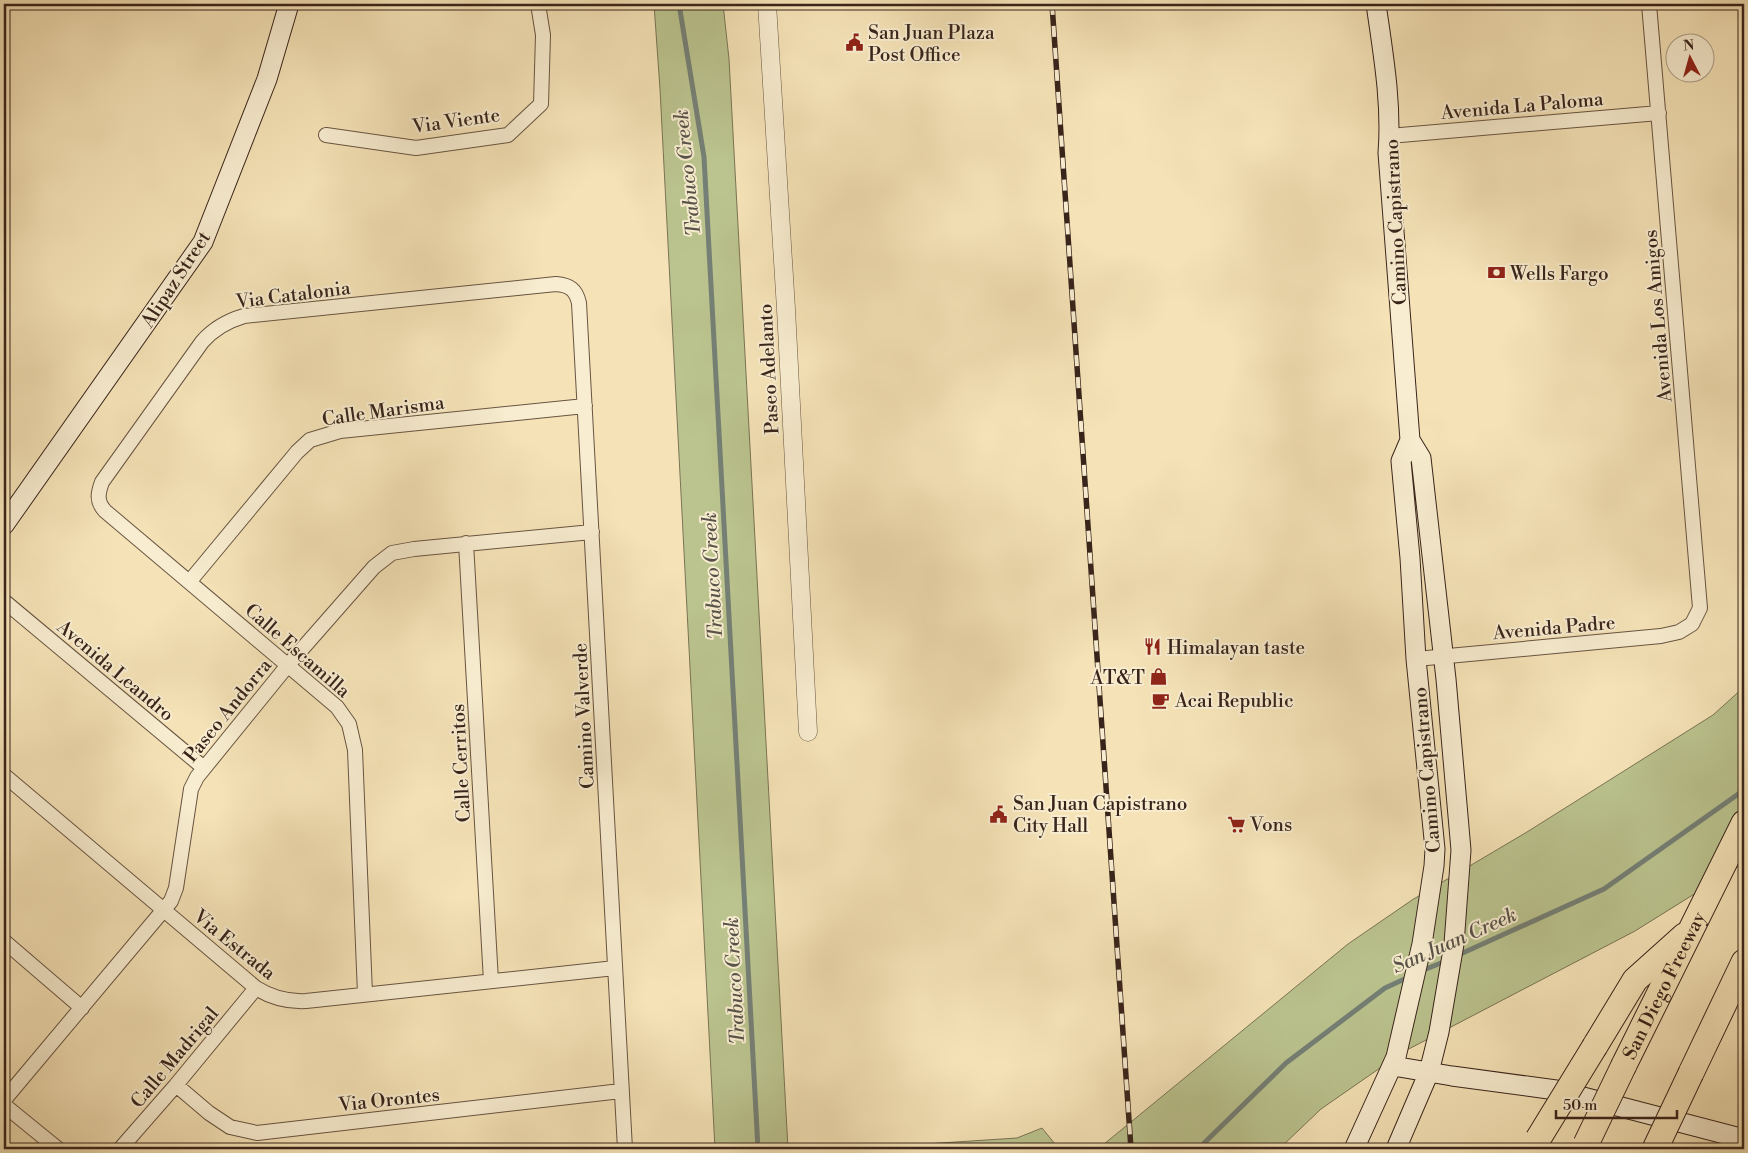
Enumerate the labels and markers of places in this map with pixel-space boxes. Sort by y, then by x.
place label: San Juan Plaza Post Office [868,21,995,67]
public building icon: San Juan Plaza Post Office [844,33,864,53]
place label: Wells Fargo [1509,262,1609,286]
bank icon: Wells Fargo [1486,263,1506,283]
place label: Himalayan taste [1167,636,1305,660]
restaurant icon: Himalayan taste [1143,637,1163,657]
place label: AT&T [1090,666,1145,690]
shop icon: AT&T [1149,667,1169,687]
place label: Acai Republic [1174,689,1294,713]
cafe icon: Acai Republic [1151,690,1171,710]
place label: San Juan Capistrano City Hall [1013,792,1187,838]
public building icon: San Juan Capistrano City Hall [989,804,1009,824]
place label: Vons [1249,813,1292,837]
supermarket icon: Vons [1226,814,1246,834]

